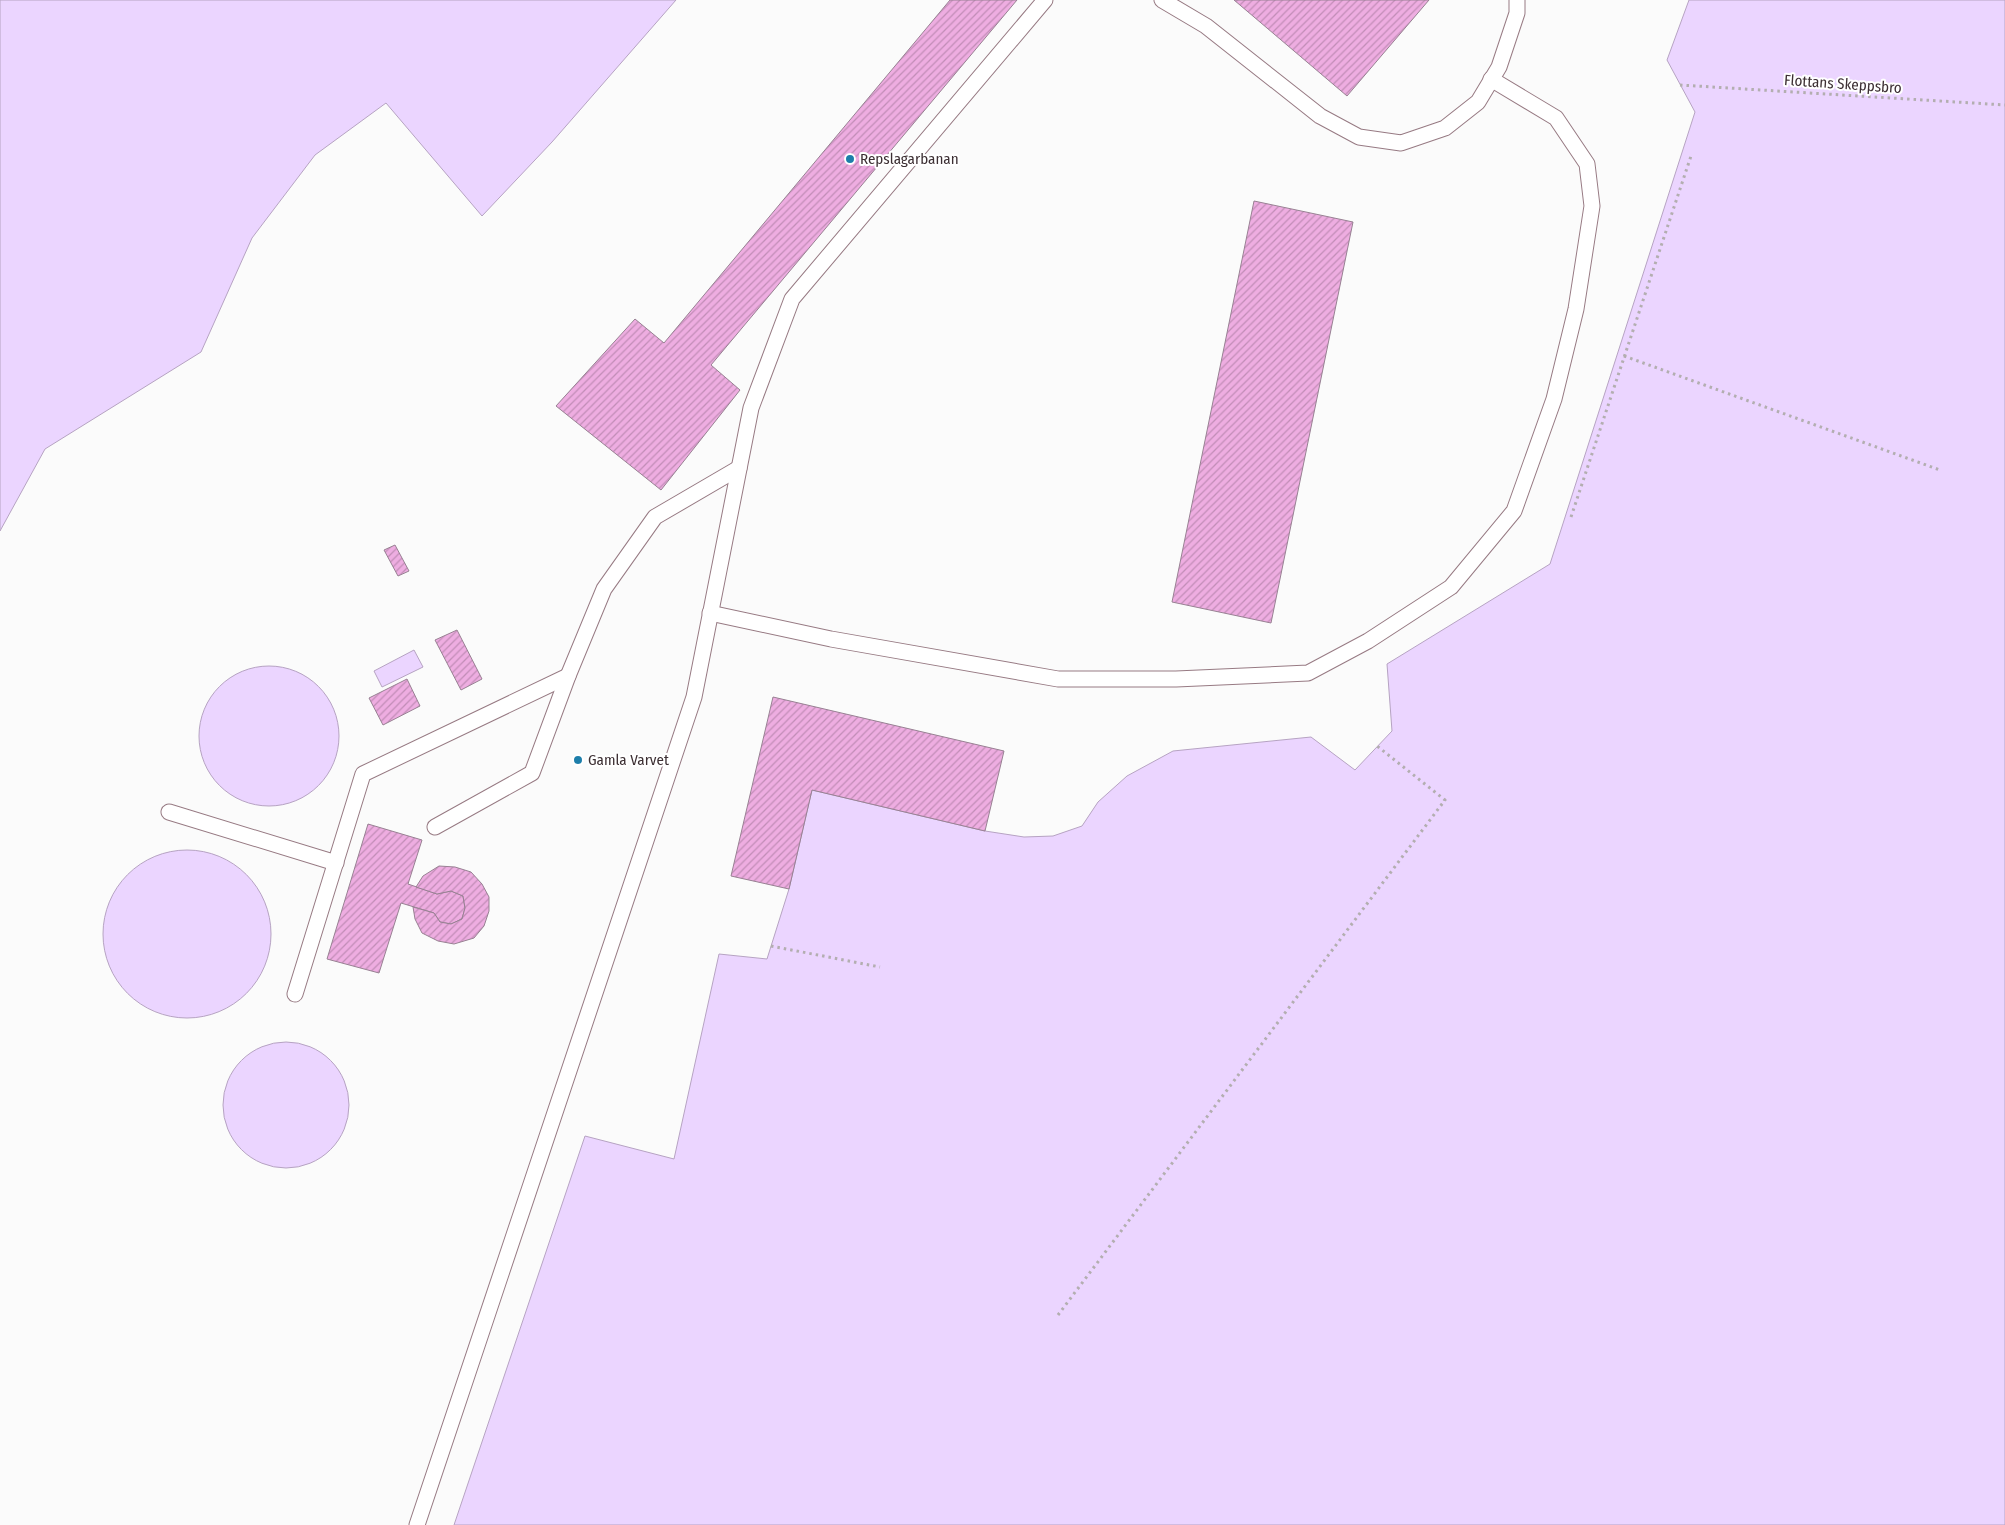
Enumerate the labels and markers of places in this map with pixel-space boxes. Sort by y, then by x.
place label: Repslagarbanan [860,150,959,168]
marker: Repslagarbanan [844,153,856,165]
place label: Gamla Varvet [588,751,669,769]
marker: Gamla Varvet [572,754,584,766]

